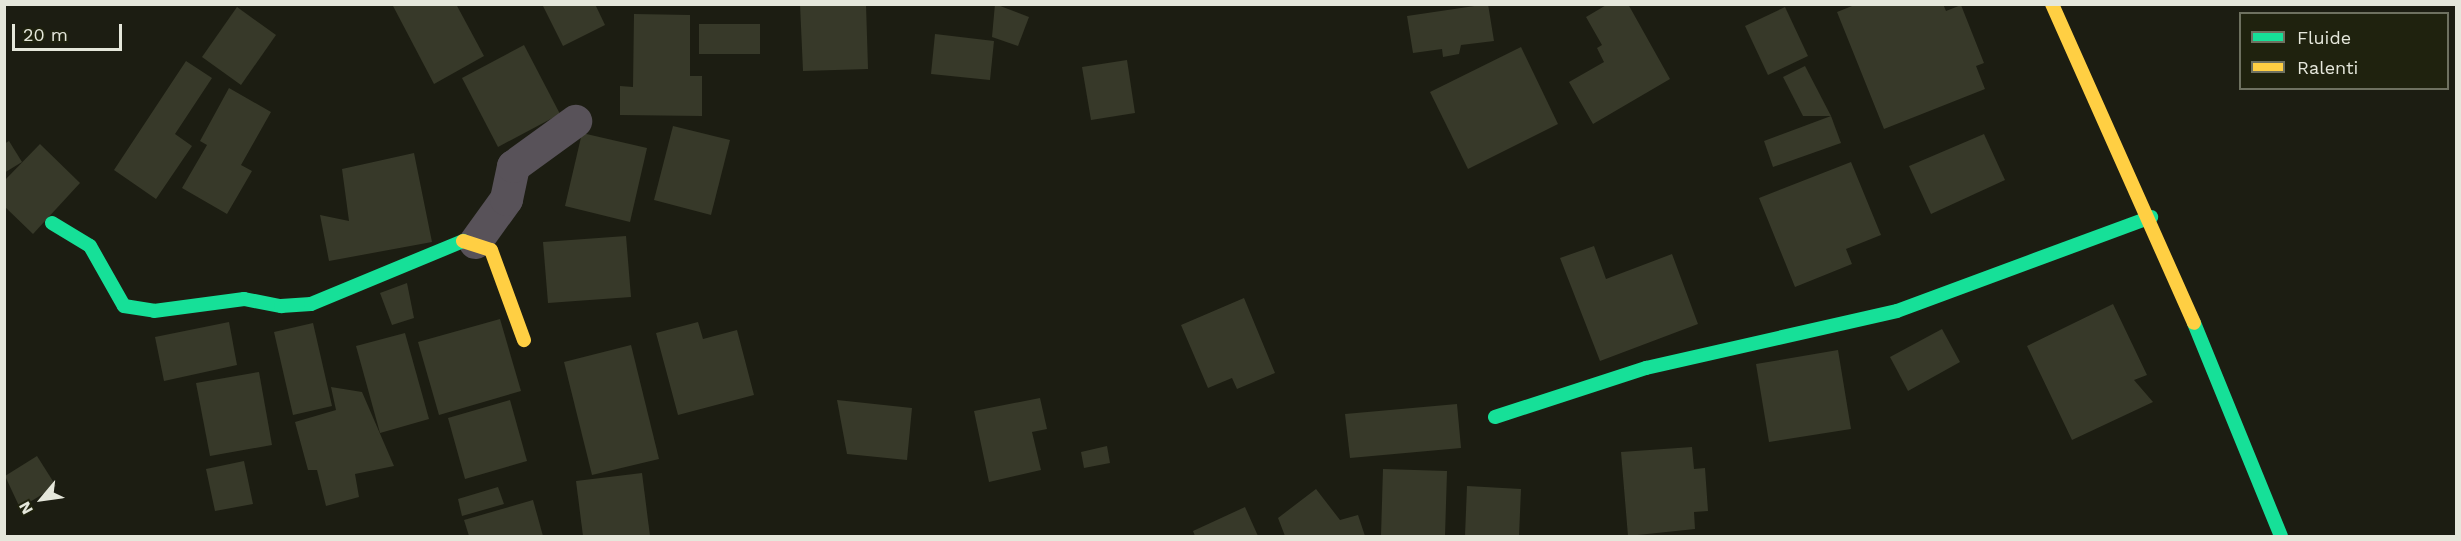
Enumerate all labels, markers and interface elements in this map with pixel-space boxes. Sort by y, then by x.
scale bar [15,12,124,50]
legend [2239,12,2449,90]
text: 20 m [23,24,68,45]
text: Fluide [2297,27,2351,48]
text: Ralenti [2297,57,2358,78]
north arrow [12,469,72,529]
text: N [15,498,37,518]

